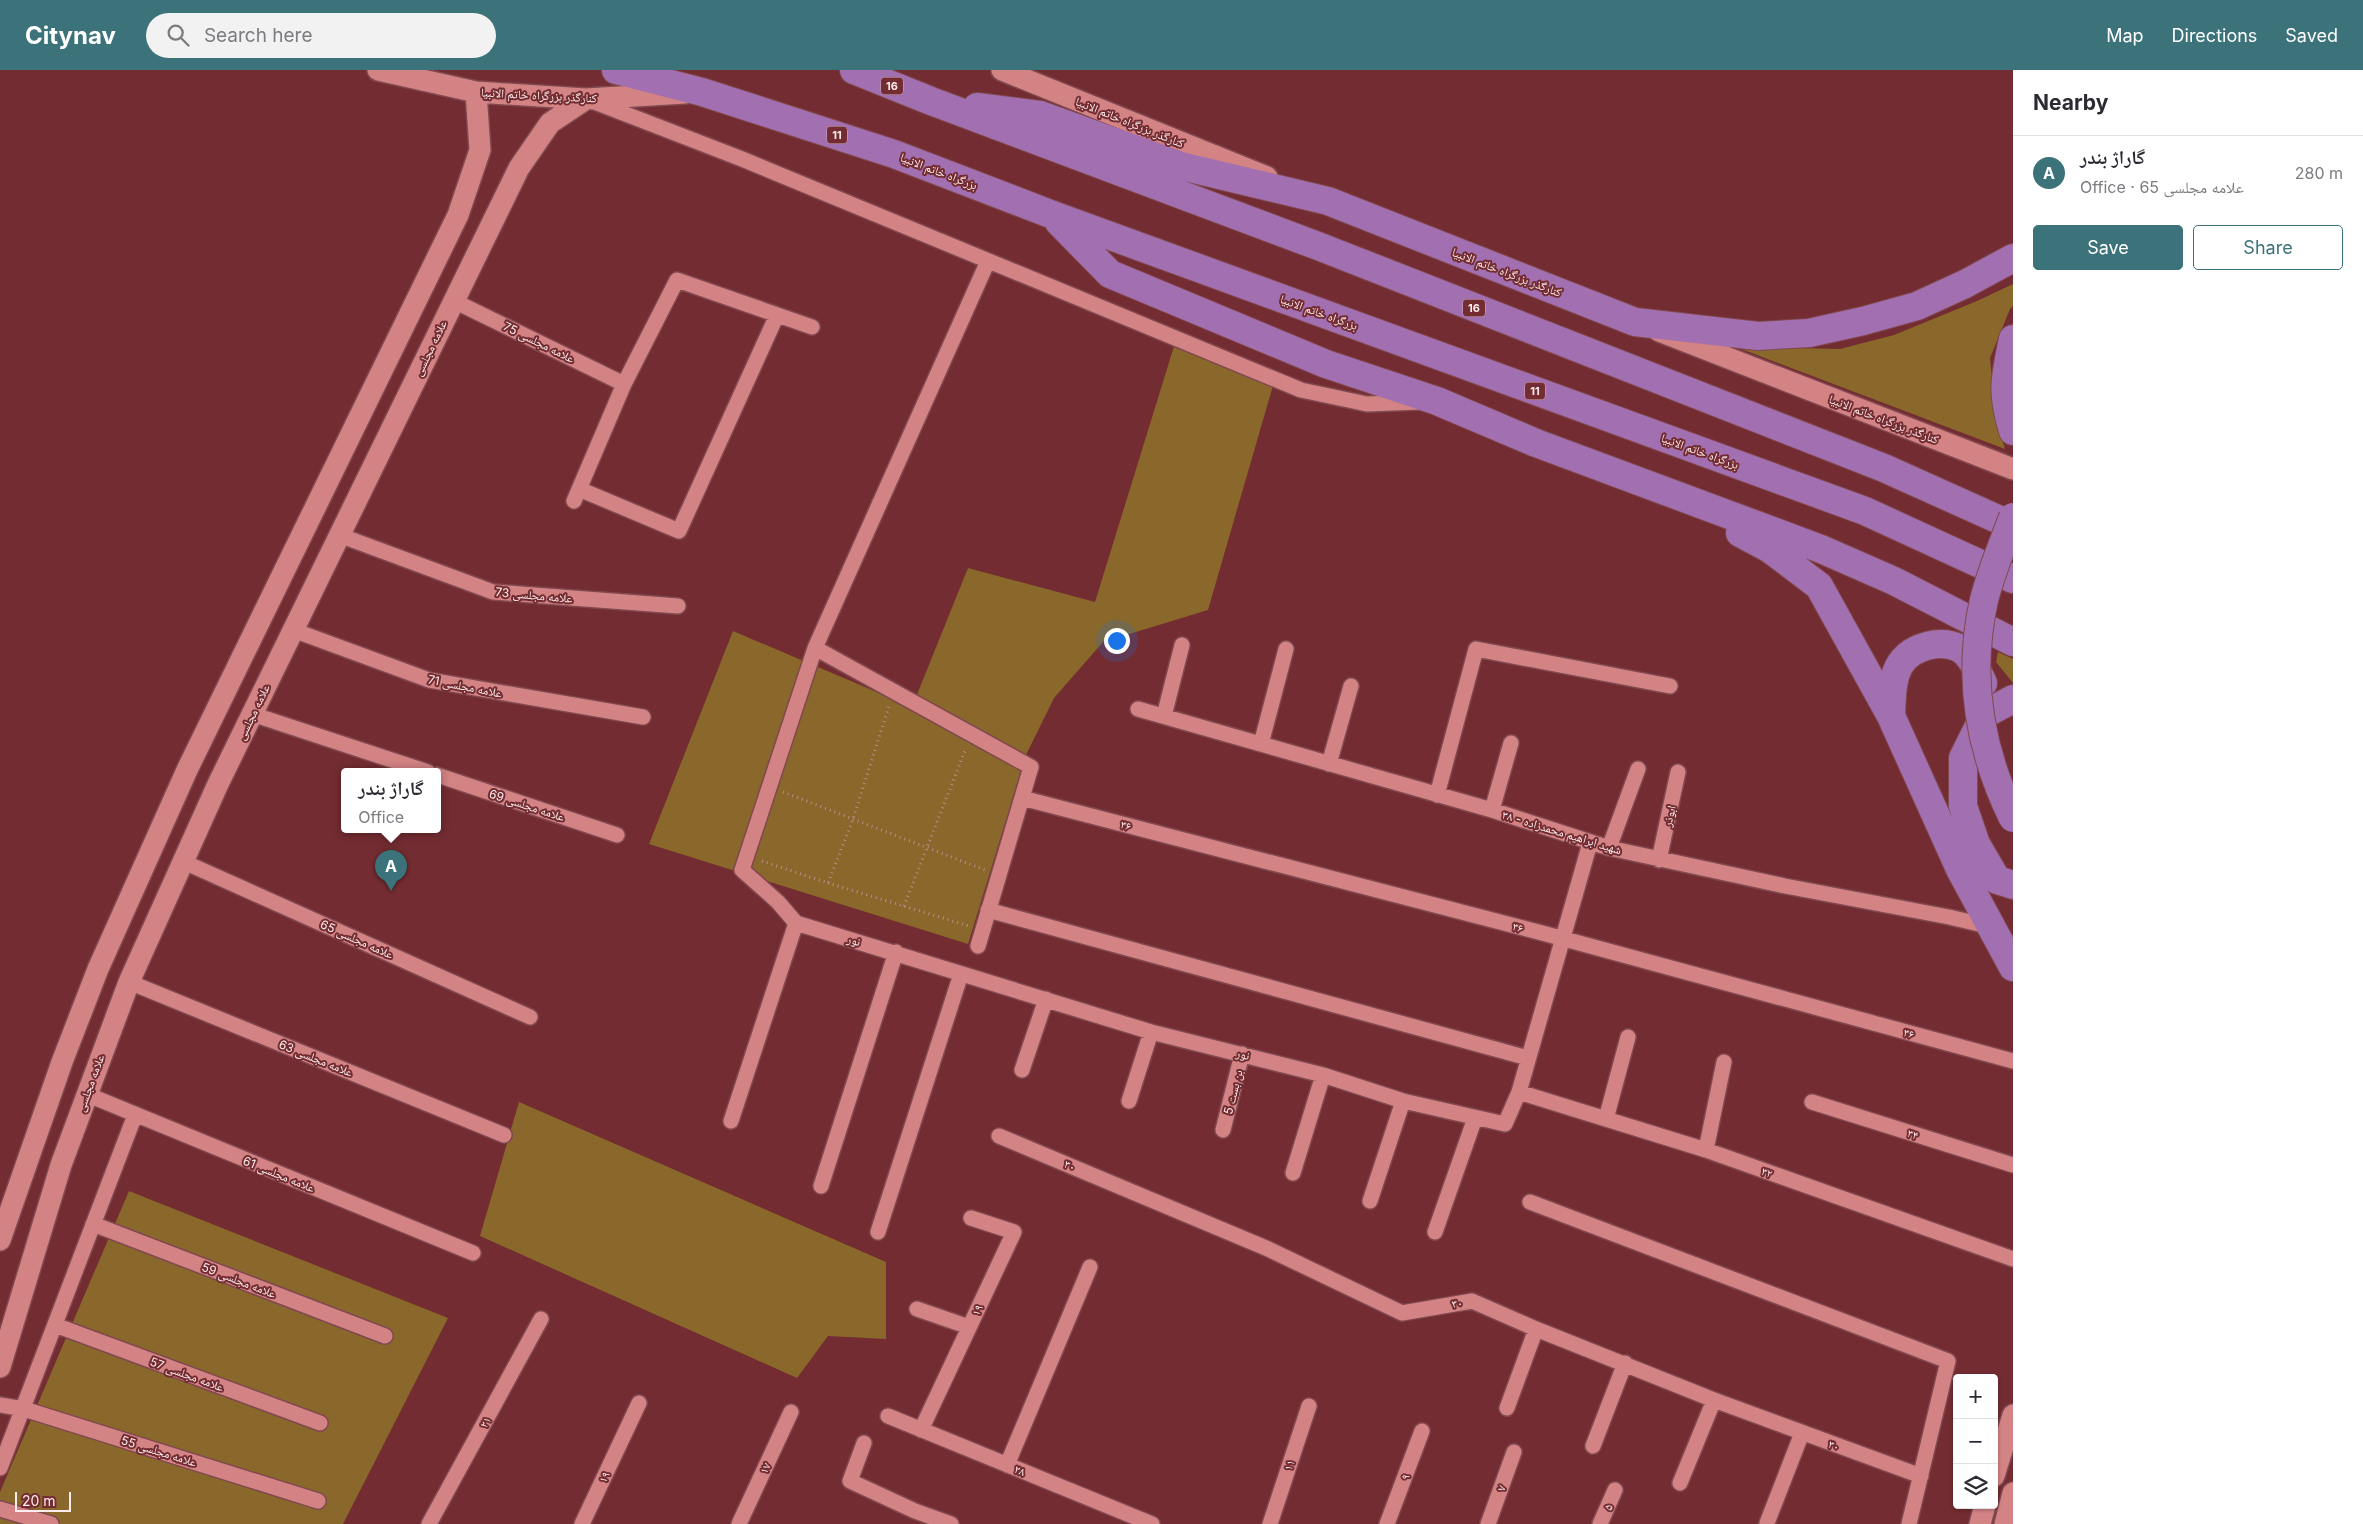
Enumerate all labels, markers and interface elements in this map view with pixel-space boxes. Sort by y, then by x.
search box [146,13,496,58]
text: Citynav [25,21,116,50]
icon: search [164,21,192,49]
text: Search here [204,24,313,47]
text: Map [2106,25,2144,46]
text: Directions [2172,25,2257,46]
text: Saved [2285,25,2338,46]
road number: 16 [881,78,903,94]
street label: کنارگذر بزرگراه خاتم الانبیا [480,84,597,107]
text: Nearby [2033,90,2108,115]
street label: کنارگذر بزرگراه خاتم الانبیا [1073,93,1187,152]
road number: 11 [827,126,847,144]
text: گاراژ بندر [2080,146,2145,169]
street label: بزرگراه خاتم الانبیا [898,149,980,194]
text: A [2043,163,2055,183]
text: 280 m [2295,163,2343,183]
text: Office · علامه مجلسی 65 [2080,177,2244,197]
button: Save [2033,225,2183,270]
button: Share [2193,225,2343,270]
street label: کنارگذر بزرگراه خاتم الانبیا [1450,244,1564,301]
street label: بزرگراه خاتم الانبیا [1278,291,1360,334]
road number: 16 [1463,300,1485,317]
street label: علامه مجلسی [410,318,450,378]
street label: علامه مجلسی 75 [501,318,577,366]
road number: 11 [1525,382,1545,400]
street label: کنارگذر بزرگراه خاتم الانبیا [1827,391,1941,448]
street label: بزرگراه خاتم الانبیا [1659,430,1741,473]
street label: علامه مجلسی 73 [495,584,573,606]
your location [1104,628,1130,654]
street label: علامه مجلسی 71 [427,671,503,701]
street label: علامه مجلسی [233,682,273,742]
popup [341,768,441,833]
text: گاراژ بندر [358,777,424,800]
street label: علامه مجلسی 69 [487,786,567,824]
street label: ابوذر [1659,804,1679,829]
text: Office [358,807,404,827]
street label: شهید ابراهیم محمدزاده - ۳۸ [1500,807,1624,858]
street label: ۳۶ [1119,816,1133,834]
pin: A [375,850,407,891]
street label: علامه مجلسی 65 [318,916,396,962]
street label: ۳۶ [1511,918,1525,936]
street label: نور [844,931,863,949]
street label: ۳۶ [1902,1024,1916,1042]
street label: علامه مجلسی 63 [277,1036,355,1080]
street label: نور [1234,1045,1251,1063]
street label: علامه مجلسی [73,1052,107,1114]
street label: بن بست 5 [1220,1068,1246,1116]
street label: ۳۴ [1906,1125,1920,1143]
street label: علامه مجلسی 61 [241,1153,317,1195]
street label: ۳۰ [1062,1156,1078,1174]
street label: ۳۲ [1759,1163,1775,1181]
street label: علامه مجلسی 59 [200,1259,278,1301]
street label: ۳۰ [1450,1295,1464,1311]
street label: ۱۹ [968,1302,986,1318]
street label: علامه مجلسی 57 [148,1354,226,1394]
map controls [1953,1374,1998,1509]
button: + [1953,1374,1998,1419]
street label: ۲۱ [476,1414,494,1430]
button: − [1953,1419,1998,1464]
street label: علامه مجلسی 55 [119,1432,199,1470]
street label: ۳۰ [1826,1436,1842,1454]
street label: ۱۱ [1280,1458,1298,1472]
street label: ۱۷ [756,1459,774,1476]
street label: ۲۸ [1012,1461,1028,1479]
button: layers [1953,1464,1998,1509]
street label: ۱۹ [595,1469,613,1485]
street label: ۹ [1397,1472,1413,1482]
street label: ۷ [1493,1482,1509,1493]
scale bar [15,1489,71,1512]
text: 20 m [22,1492,56,1509]
street label: ۵ [1600,1502,1616,1512]

